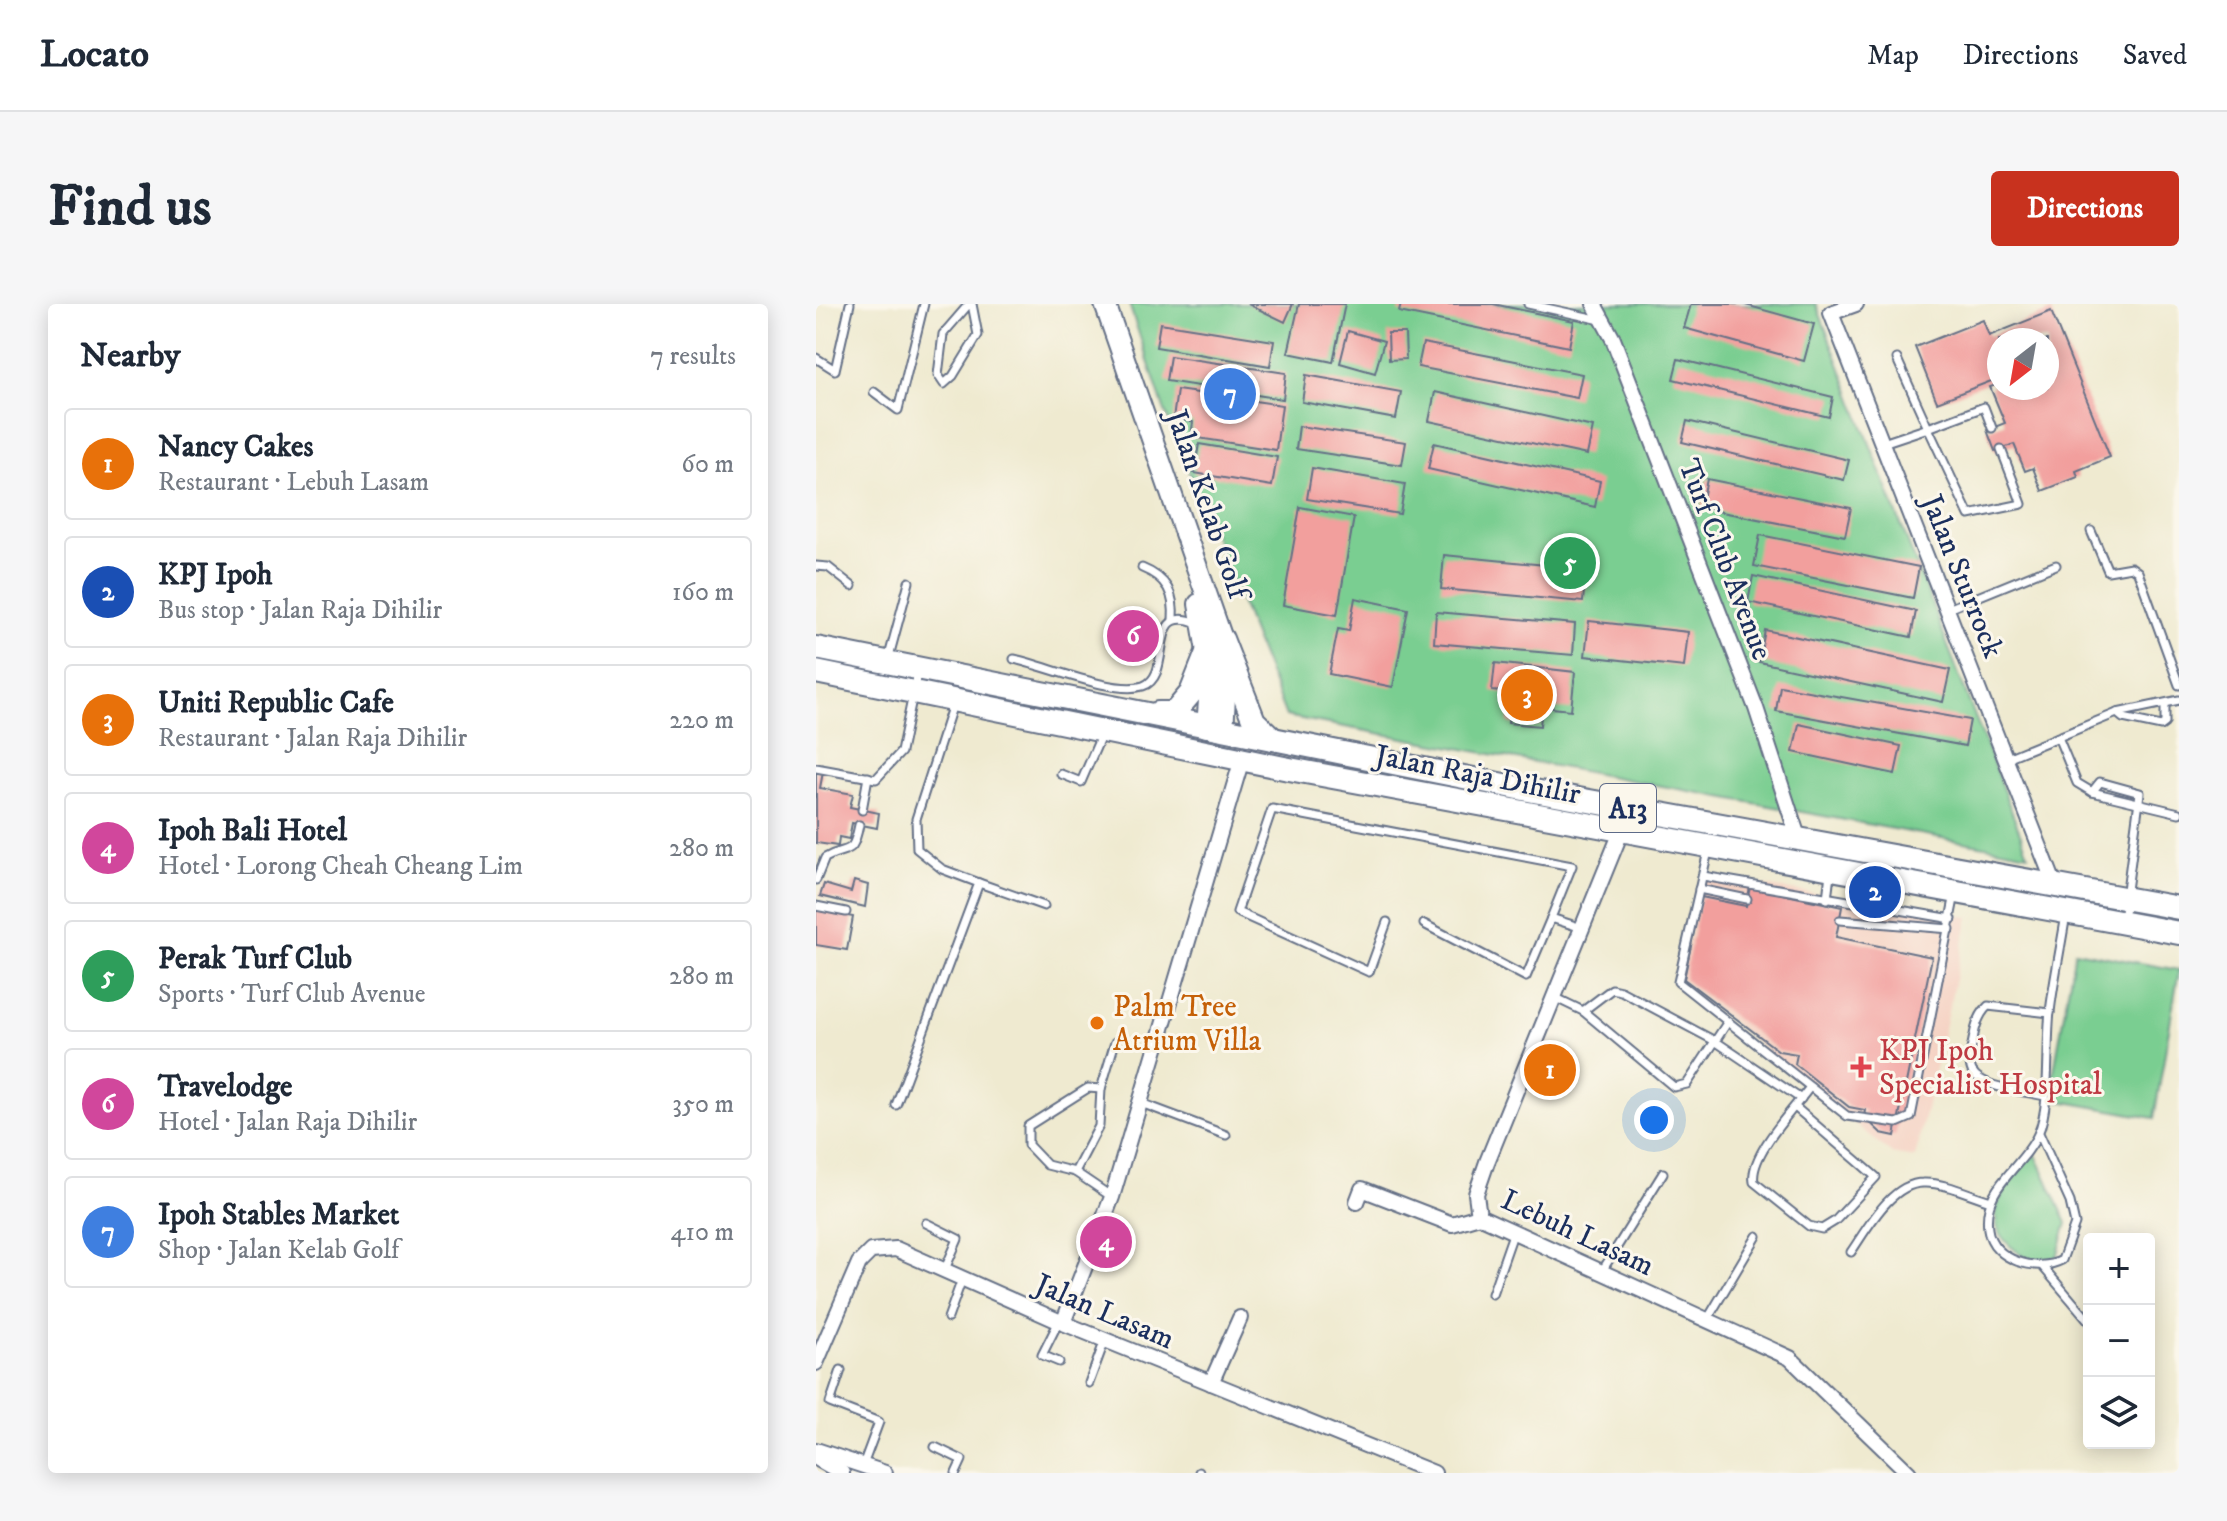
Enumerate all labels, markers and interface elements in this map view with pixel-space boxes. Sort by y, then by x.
text: Locato [40,31,149,79]
text: Map [1867,38,1919,73]
text: Directions [1963,38,2079,73]
text: Saved [2123,38,2187,73]
button: Directions [1991,171,2179,246]
text: Find us [48,173,212,243]
north arrow [1987,328,2059,400]
text: Nearby [80,335,181,377]
text: 7 results [650,340,736,373]
pin: 7 [1204,364,1256,424]
street label: Jalan Kelab Golf [1156,402,1258,608]
text: Nancy Cakes [158,429,314,466]
text: 1 [103,448,113,481]
text: 60 m [681,448,734,481]
street label: Turf Club Avenue [1669,454,1780,665]
text: Restaurant · Lebuh Lasam [158,466,429,499]
street label: Jalan Sturrock [1911,487,2011,664]
pin: 5 [1544,533,1596,593]
text: KPJ Ipoh [158,557,272,594]
text: 2 [102,576,114,609]
text: 160 m [672,576,734,609]
text: Bus stop · Jalan Raja Dihilir [158,594,442,627]
pin: 6 [1107,606,1159,666]
pin: 3 [1501,665,1553,725]
text: Uniti Republic Cafe [158,685,394,722]
text: 3 [103,704,113,737]
text: 220 m [669,704,734,737]
text: Restaurant · Jalan Raja Dihilir [158,722,467,755]
street label: Jalan Raja Dihilir [1369,737,1584,814]
road number: A13 [1600,784,1656,832]
text: Ipoh Bali Hotel [158,813,347,850]
text: 4 [101,832,115,865]
text: 280 m [669,832,734,865]
text: Hotel · Lorong Cheah Cheang Lim [158,850,523,883]
pin: 2 [1849,862,1901,922]
text: Perak Turf Club [158,941,352,978]
text: 5 [102,960,114,993]
text: 280 m [669,960,734,993]
text: Sports · Turf Club Avenue [158,978,425,1011]
place label: Palm Tree Atrium Villa [1113,989,1261,1060]
marker: Palm Tree Atrium Villa [1088,1014,1106,1032]
place label: KPJ Ipoh Specialist Hospital [1879,1033,2102,1104]
pin: 1 [1524,1040,1576,1100]
marker: KPJ Ipoh Specialist Hospital [1850,1056,1872,1078]
text: Travelodge [158,1069,293,1106]
text: 6 [101,1088,115,1121]
text: 350 m [672,1088,734,1121]
your location [1634,1100,1674,1140]
text: Hotel · Jalan Raja Dihilir [158,1106,417,1139]
street label: Lebuh Lasam [1495,1182,1660,1285]
text: Ipoh Stables Market [158,1197,399,1234]
pin: 4 [1080,1212,1132,1272]
text: 7 [101,1216,115,1249]
text: 410 m [670,1216,734,1249]
map controls [2083,1233,2155,1449]
button: + [2083,1233,2155,1305]
text: Shop · Jalan Kelab Golf [158,1234,399,1267]
street label: Jalan Lasam [1026,1265,1180,1358]
button: − [2083,1305,2155,1377]
button: layers [2083,1377,2155,1449]

